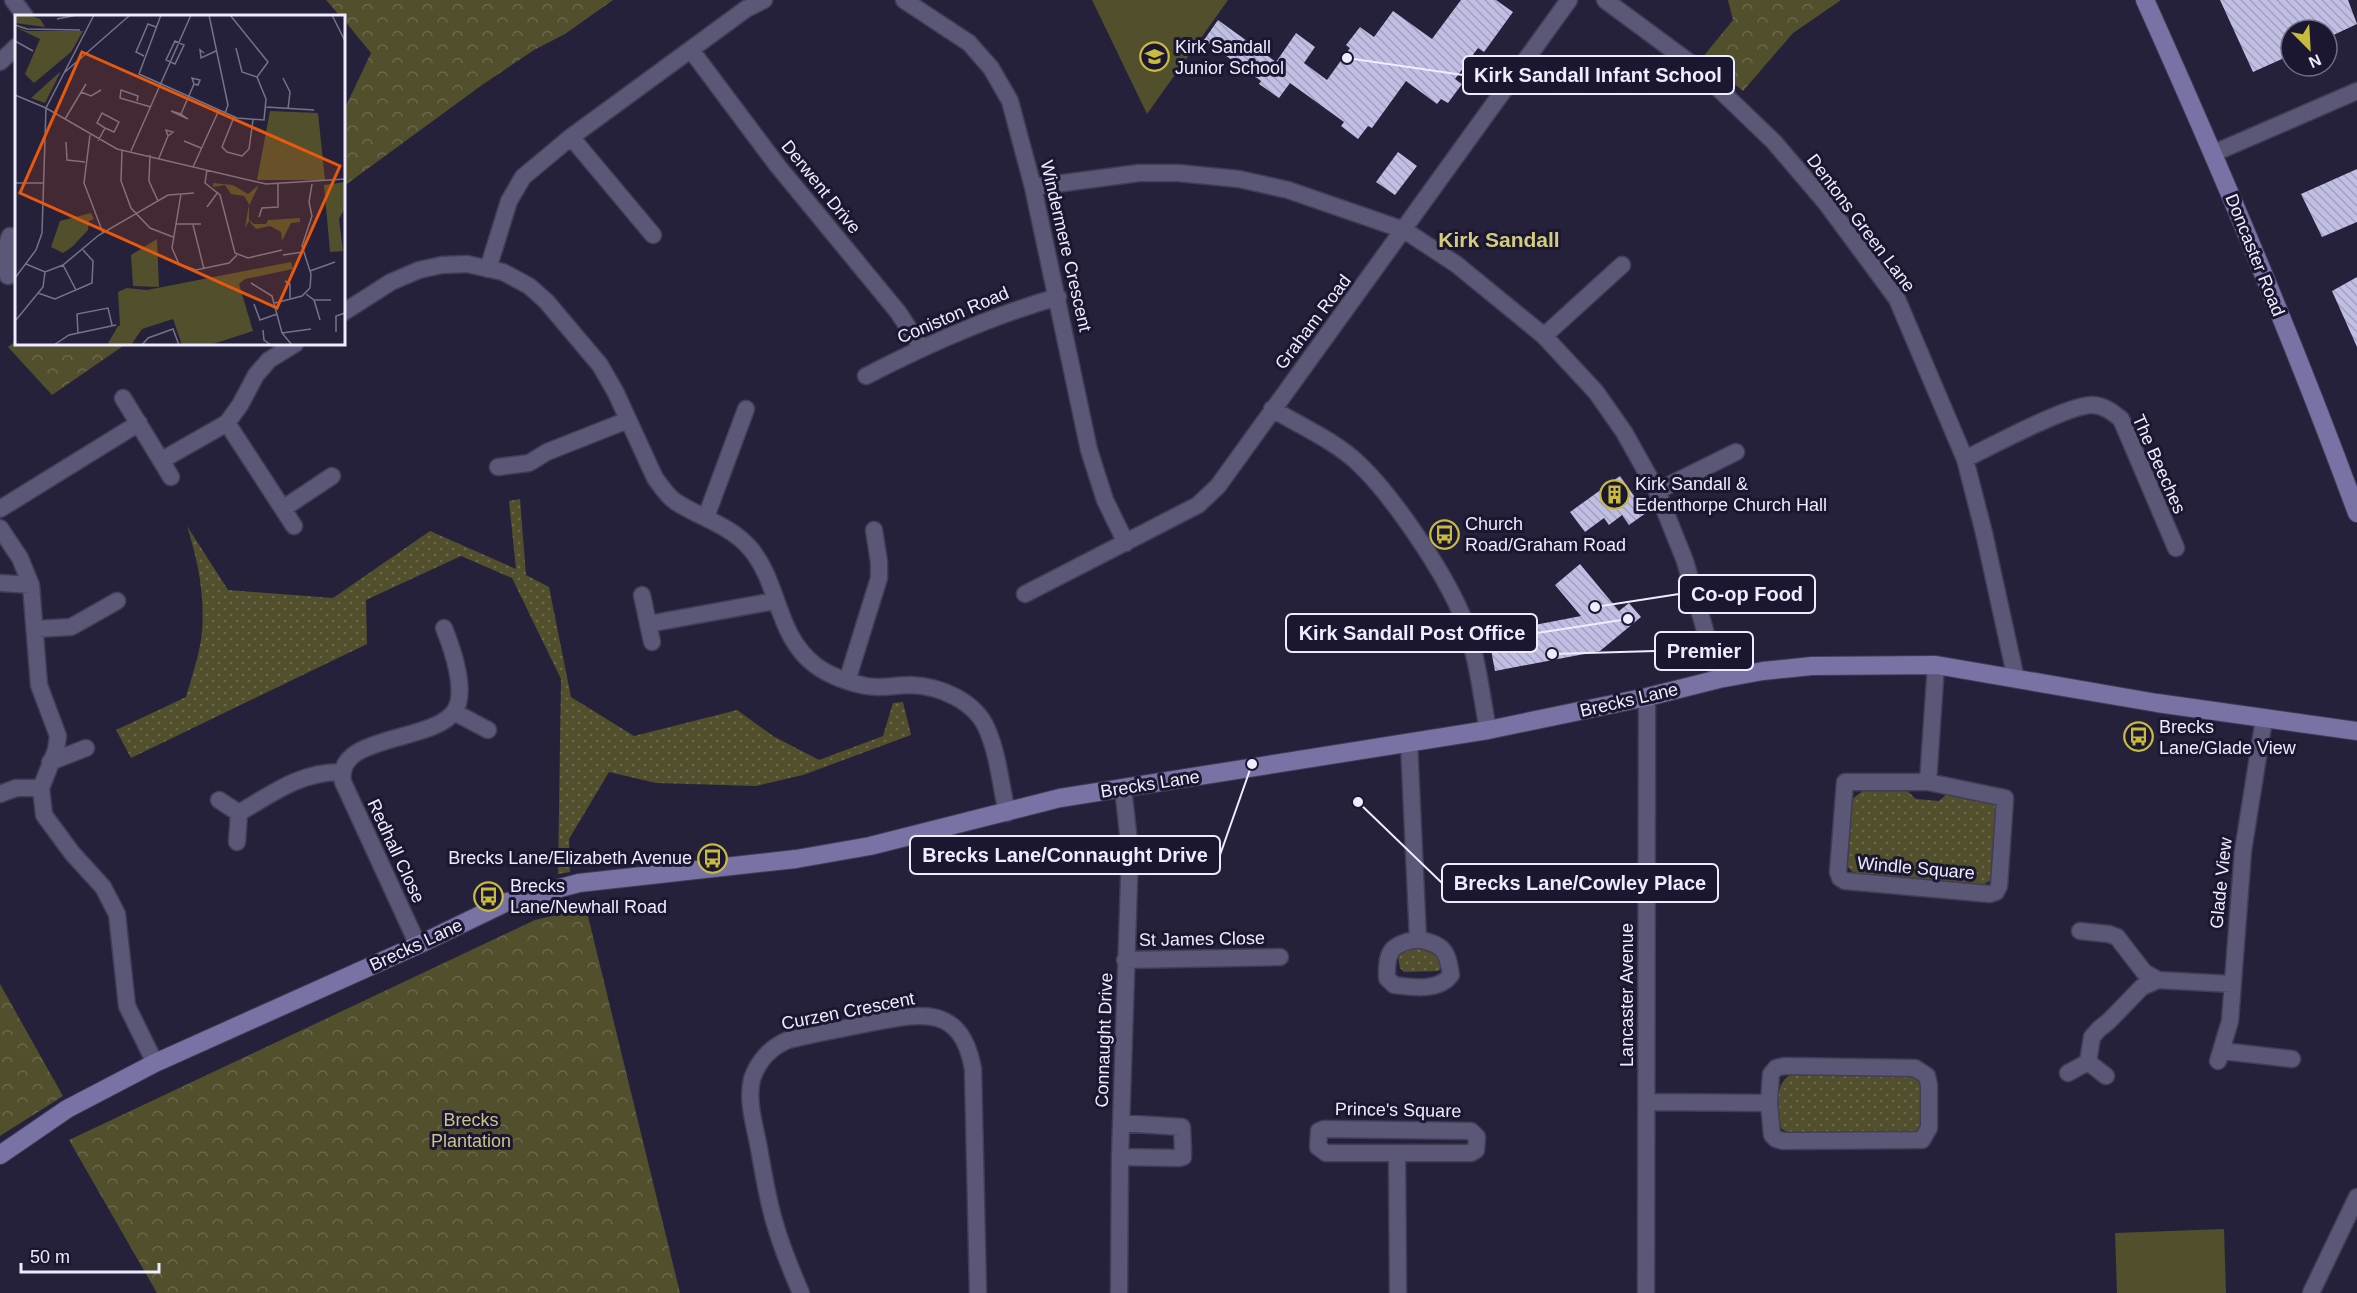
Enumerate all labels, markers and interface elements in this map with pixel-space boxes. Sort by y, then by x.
inset map [15,15,345,345]
north arrow [2279,18,2339,78]
place label: Kirk Sandall Junior School [1175,37,1284,78]
school or university icon: Kirk Sandall Junior School [1138,41,1170,73]
text: N [2306,51,2324,71]
callout: Kirk Sandall Infant School [1463,56,1734,94]
text: Kirk Sandall Infant School [1474,64,1722,86]
street label: Derwent Drive [777,136,865,238]
street label: Dentons Green Lane [1803,150,1919,296]
street label: Windermere Crescent [1037,158,1095,334]
street label: Doncaster Road [2221,191,2289,319]
district label: Kirk Sandall [1438,228,1560,251]
street label: Graham Road [1271,271,1355,373]
street label: Coniston Road [894,283,1012,347]
street label: The Beeches [2128,411,2190,517]
place label: Kirk Sandall & Edenthorpe Church Hall [1635,474,1827,515]
building icon: Kirk Sandall & Edenthorpe Church Hall [1598,478,1630,510]
place label: Church Road/Graham Road [1465,514,1626,555]
bus stop icon: Church Road/Graham Road [1428,518,1460,550]
callout: Co-op Food [1679,575,1815,613]
text: Co-op Food [1691,583,1803,605]
callout: Kirk Sandall Post Office [1286,614,1537,652]
text: Kirk Sandall Post Office [1299,622,1525,644]
callout: Premier [1655,632,1753,670]
text: Premier [1667,640,1741,662]
street label: Brecks Lane [1578,679,1680,721]
place label: Brecks Lane/Glade View [2159,717,2297,758]
bus stop icon: Brecks Lane/Glade View [2122,721,2154,753]
street label: Brecks Lane [1099,766,1201,802]
street label: Redhall Close [363,796,429,906]
street label: Glade View [2206,835,2236,930]
callout: Brecks Lane/Connaught Drive [910,836,1220,874]
bus stop icon: Brecks Lane/Elizabeth Avenue [697,842,729,874]
text: Brecks Lane/Connaught Drive [922,844,1208,866]
place label: Brecks Lane/Elizabeth Avenue [448,848,692,868]
street label: Windle Square [1856,853,1976,883]
callout: Brecks Lane/Cowley Place [1442,864,1718,902]
text: Brecks Lane/Cowley Place [1454,872,1706,894]
place label: Brecks Lane/Newhall Road [510,876,667,917]
bus stop icon: Brecks Lane/Newhall Road [473,880,505,912]
street label: Brecks Lane [366,915,466,975]
street label: Lancaster Avenue [1617,923,1637,1067]
street label: St James Close [1139,928,1265,950]
street label: Connaught Drive [1092,972,1116,1108]
street label: Curzen Crescent [780,988,916,1034]
street label: Prince's Square [1335,1099,1461,1121]
park label: Brecks Plantation [431,1110,511,1151]
scale bar [21,1236,159,1274]
text: 50 m [30,1247,70,1267]

